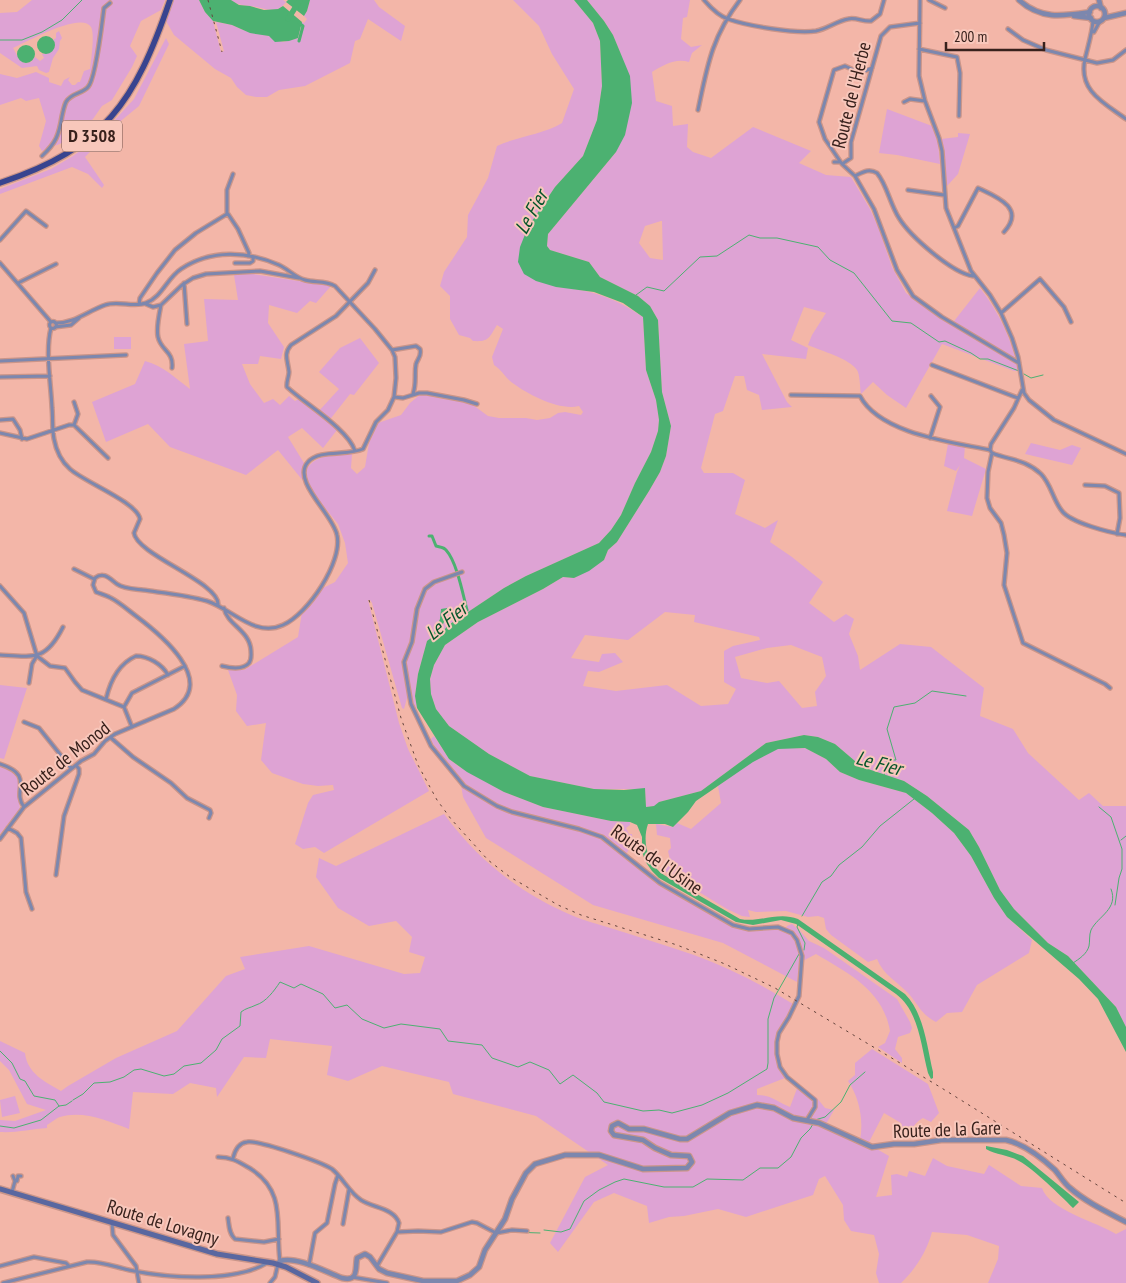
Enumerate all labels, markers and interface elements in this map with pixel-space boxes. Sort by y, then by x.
scale bar [946,20,1044,52]
text: 200 m [954,27,987,46]
street label: Route de l'Herbe [826,39,876,151]
road number: D 3508 [62,120,122,152]
water label: Le Fier [508,183,555,239]
water label: Le Fier [420,595,474,646]
street label: Route de Monod [15,716,115,800]
water label: Le Fier [853,744,907,782]
street label: Route de l'Usine [607,819,708,899]
street label: Route de la Gare [893,1115,1002,1143]
street label: Route de Lovagny [104,1194,223,1251]

